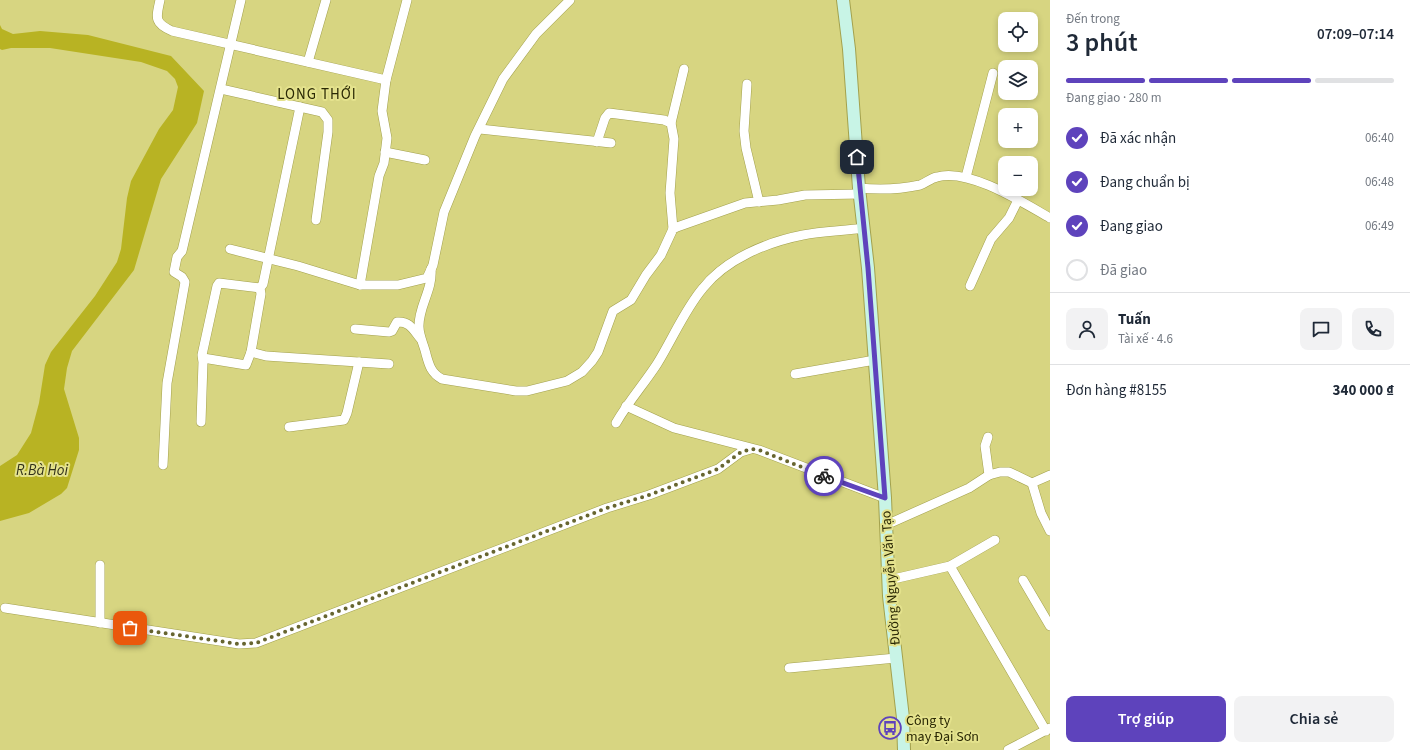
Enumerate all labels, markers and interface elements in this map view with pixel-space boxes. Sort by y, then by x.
text: Đến trong [1066,10,1120,28]
map controls [998,12,1038,196]
button: locate [998,12,1038,52]
text: 3 phút [1066,24,1138,61]
text: 07:09–07:14 [1317,24,1394,45]
button: layers [998,60,1038,100]
district label: LONG THỚI [277,84,357,105]
text: Đang giao · 280 m [1066,89,1162,107]
button: + [998,108,1038,148]
icon: check [1066,127,1088,149]
text: Đã xác nhận [1100,128,1176,149]
text: 06:40 [1365,129,1394,147]
pin [840,140,874,174]
icon: home [846,146,868,168]
button: − [998,156,1038,196]
icon: check [1066,171,1088,193]
text: Đang chuẩn bị [1100,172,1190,193]
text: 06:48 [1365,173,1394,191]
icon: check [1066,215,1088,237]
text: Đang giao [1100,216,1163,237]
text: 06:49 [1365,217,1394,235]
text: Đã giao [1100,260,1147,281]
button: person [1066,308,1108,350]
button: chat [1300,308,1342,350]
button: phone [1352,308,1394,350]
text: Tuấn [1118,309,1151,330]
text: Tài xế · 4.6 [1118,330,1173,348]
text: Đơn hàng #8155 [1066,380,1167,401]
text: 340 000 ₫ [1333,380,1394,401]
courier [804,456,844,496]
water label: R.Bà Hoi [16,460,69,481]
icon: bike [813,465,835,487]
street label: Đường Nguyễn Văn Tạo [876,510,906,646]
pin [113,611,147,645]
icon: bag [119,617,141,639]
button: Trợ giúp [1066,696,1226,742]
button: Chia sẻ [1234,696,1394,742]
place label: Công ty may Đại Sơn [906,711,979,747]
bus stop icon: Công ty may Đại Sơn [877,715,903,741]

